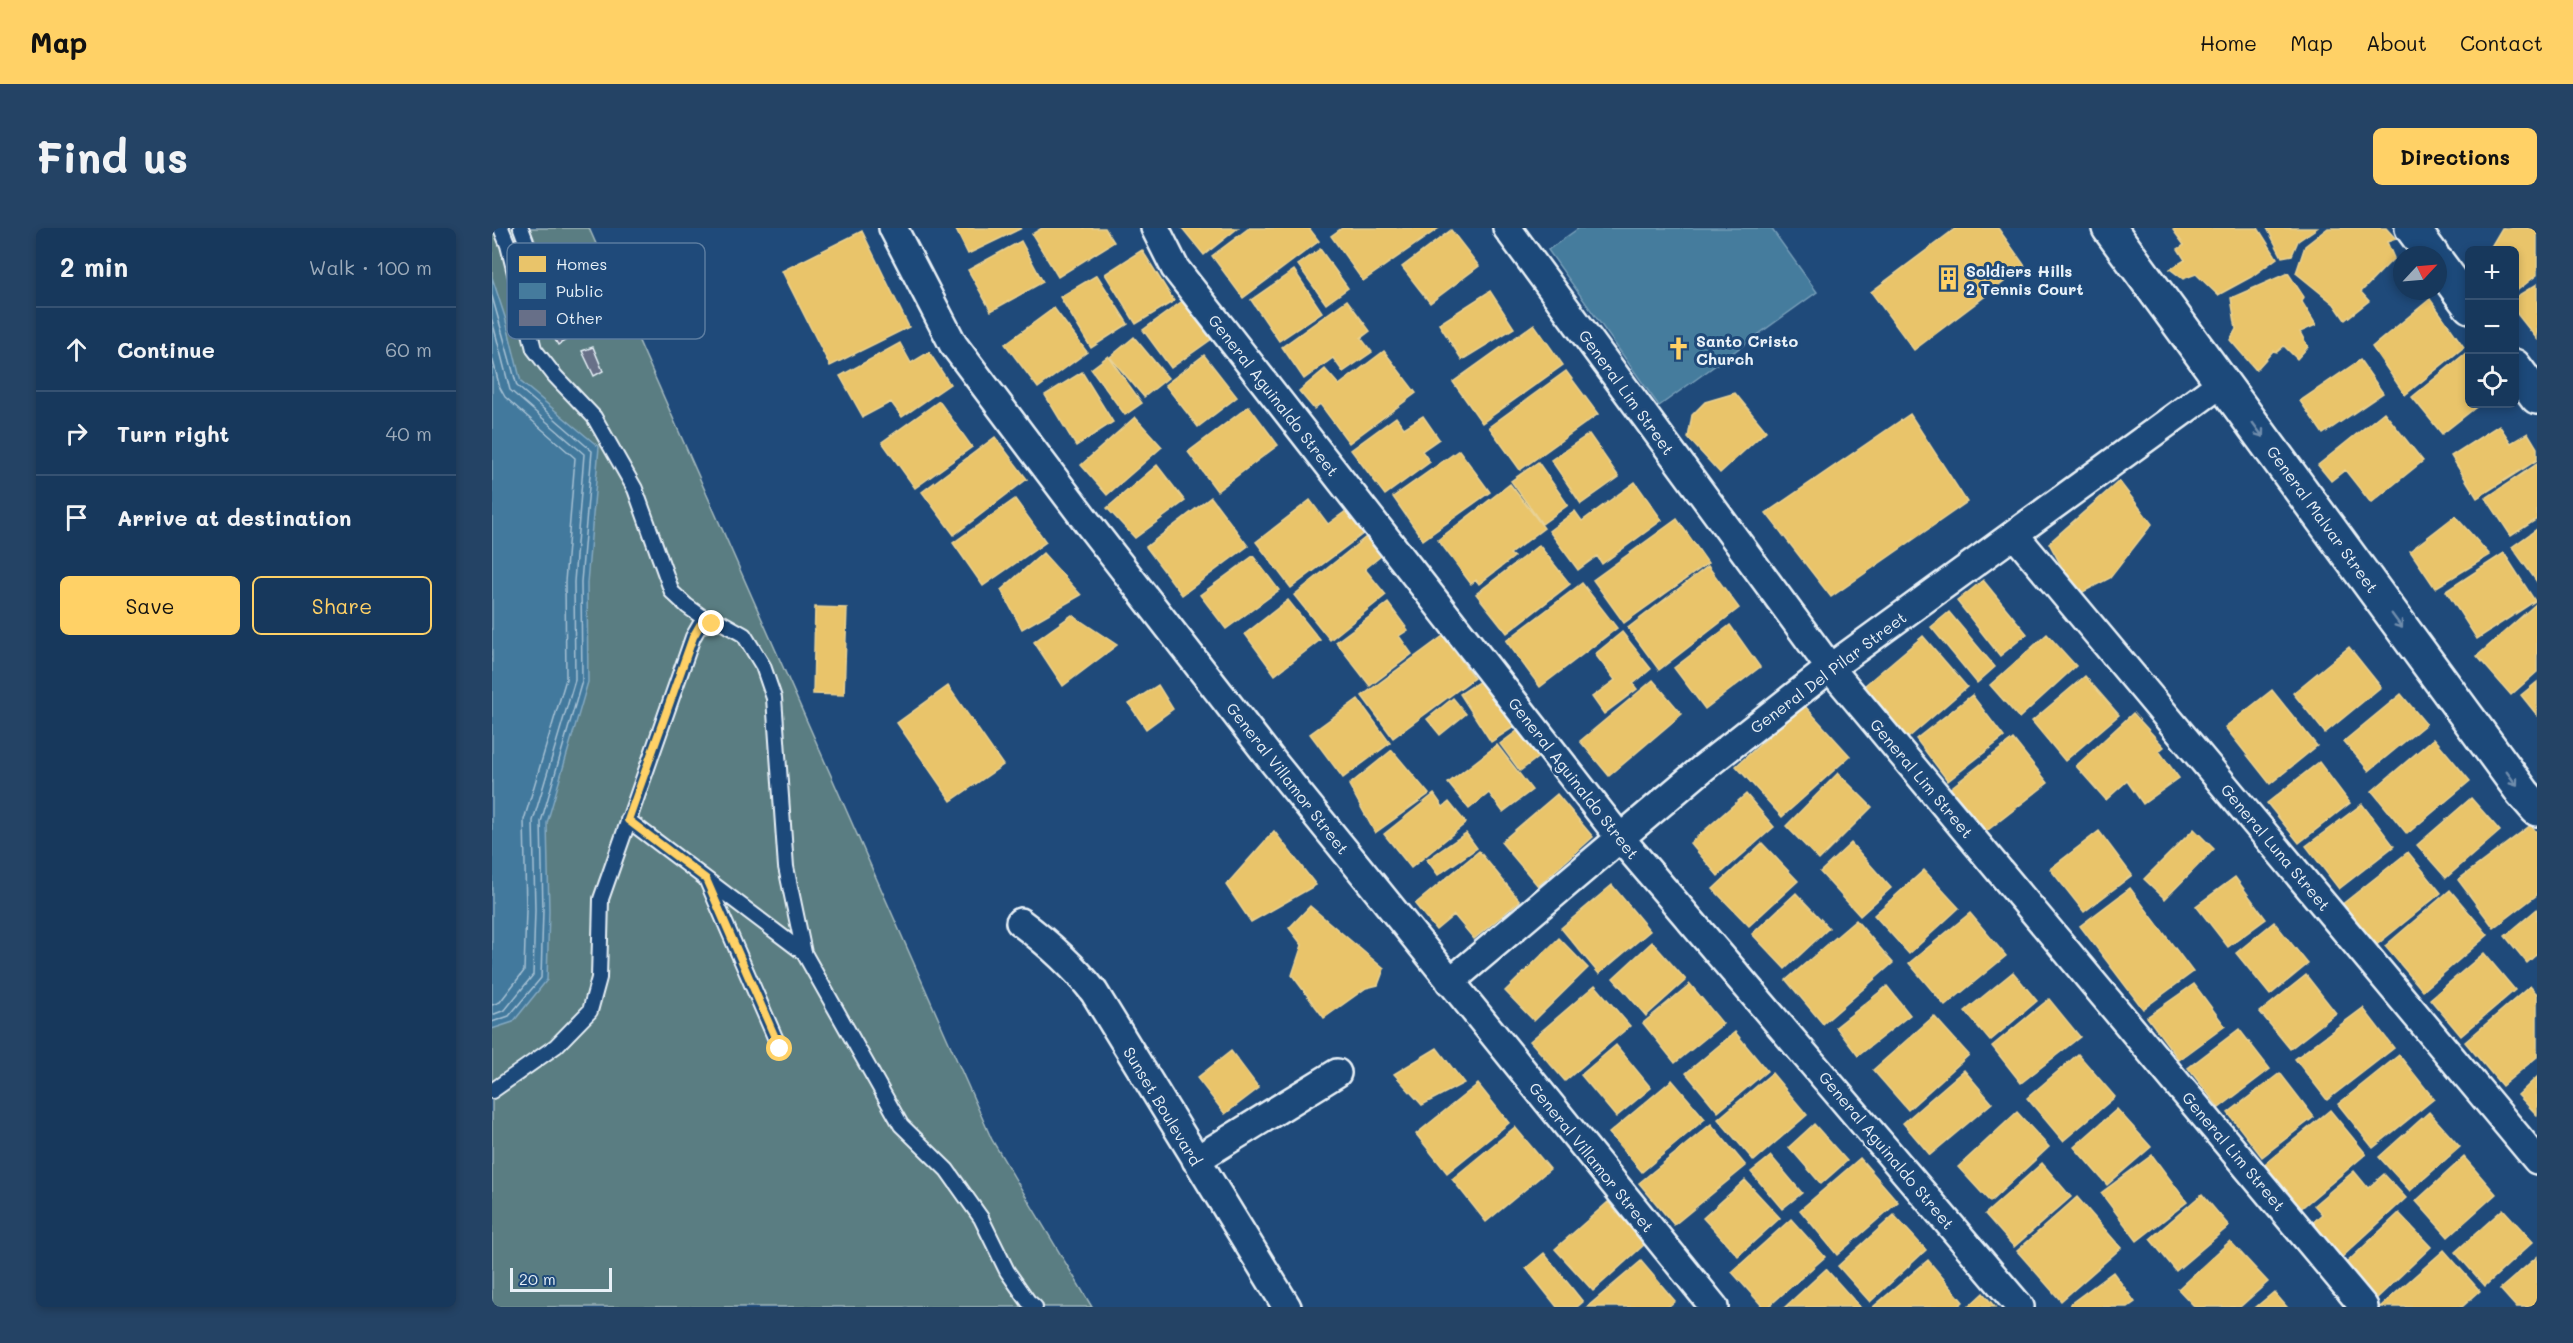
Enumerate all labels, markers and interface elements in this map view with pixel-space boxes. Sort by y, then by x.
text: Map [30,24,87,60]
text: Home [2200,29,2257,56]
text: Map [2290,29,2333,56]
text: About [2366,29,2427,56]
text: Contact [2460,29,2543,56]
button: Directions [2373,128,2537,185]
text: Find us [36,129,188,184]
legend [507,243,705,339]
north arrow [2393,246,2447,300]
map controls [2465,246,2519,408]
button: + [2465,246,2519,300]
text: 2 min [60,250,128,284]
text: Homes [556,253,607,274]
text: Walk · 100 m [309,254,432,280]
place label: Soldiers Hills 2 Tennis Court [1966,260,2084,299]
building icon: Soldiers Hills 2 Tennis Court [1935,266,1961,292]
text: Public [556,280,603,301]
button: − [2465,300,2519,354]
text: Other [556,307,603,328]
street label: General Aguinaldo Street [1204,310,1344,480]
street label: General Lim Street [1574,325,1680,459]
place label: Santo Cristo Church [1696,330,1798,369]
icon: ahead [60,333,93,366]
text: Continue [117,335,215,364]
text: 60 m [385,336,432,362]
church icon: Santo Cristo Church [1665,336,1691,362]
button: locate [2465,354,2519,408]
icon: right [60,417,93,450]
text: Turn right [117,419,229,448]
text: 40 m [386,420,432,446]
one-way arrow [2251,421,2264,437]
street label: General Malvar Street [2263,441,2383,597]
icon: arrive [60,501,93,534]
text: Arrive at destination [117,503,352,532]
button: Save [60,576,240,635]
button: Share [252,576,432,635]
street label: General Del Pilar Street [1746,606,1910,738]
route end [698,610,724,636]
one-way arrow [2391,613,2404,629]
street label: General Aguinaldo Street [1504,693,1644,863]
street label: General Villamor Street [1222,698,1354,858]
street label: General Lim Street [1866,714,1978,842]
one-way arrow [2506,770,2518,786]
street label: General Luna Street [2217,779,2335,915]
route start [766,1035,792,1061]
street label: Sunset Boulevard [1119,1043,1207,1169]
street label: General Aguinaldo Street [1815,1067,1959,1233]
street label: General Villamor Street [1525,1078,1659,1236]
street label: General Lim Street [2178,1087,2290,1215]
scale bar [510,1265,612,1292]
text: 20 m [519,1268,556,1289]

